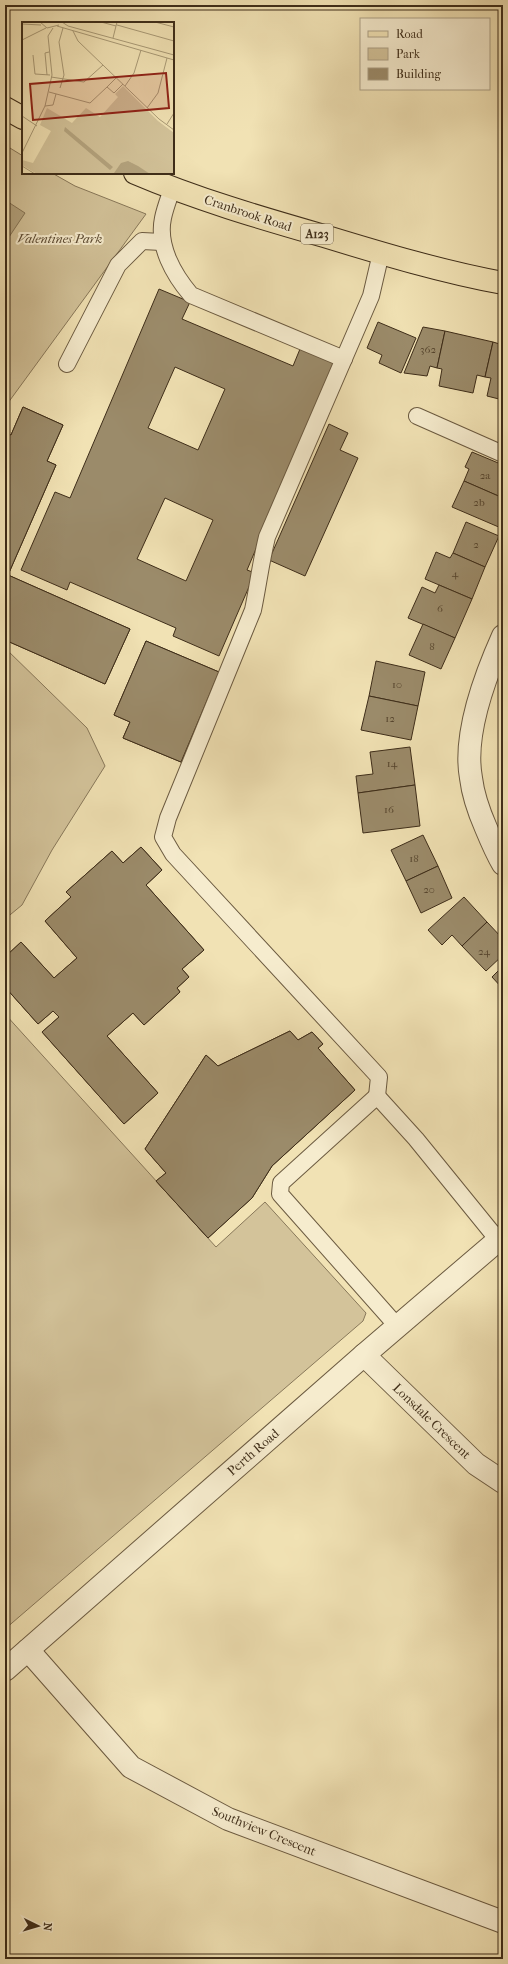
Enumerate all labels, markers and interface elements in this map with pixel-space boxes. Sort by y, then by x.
legend [360,18,490,90]
inset map [22,22,174,174]
text: Road [396,27,423,41]
text: Park [396,47,421,61]
text: Building [396,67,441,81]
street label: Cranbrook Road [202,192,295,235]
road number: A123 [301,224,333,244]
park label: Valentines Park [18,231,103,246]
house number: 362 [420,343,436,356]
house number: 2a [480,469,491,482]
house number: 2b [473,496,485,509]
house number: 2 [473,538,479,551]
house number: 4 [452,567,459,580]
house number: 6 [437,602,443,615]
house number: 8 [429,640,435,653]
house number: 10 [392,678,402,691]
house number: 12 [385,712,395,725]
house number: 14 [387,757,398,770]
house number: 16 [384,803,394,816]
house number: 18 [409,852,419,865]
house number: 20 [423,883,435,896]
house number: 24 [478,945,491,958]
street label: Lonsdale Crescent [390,1380,474,1462]
street label: Perth Road [224,1425,282,1478]
street label: Southview Crescent [210,1803,319,1859]
north arrow [18,1906,58,1946]
text: N [41,1922,54,1932]

